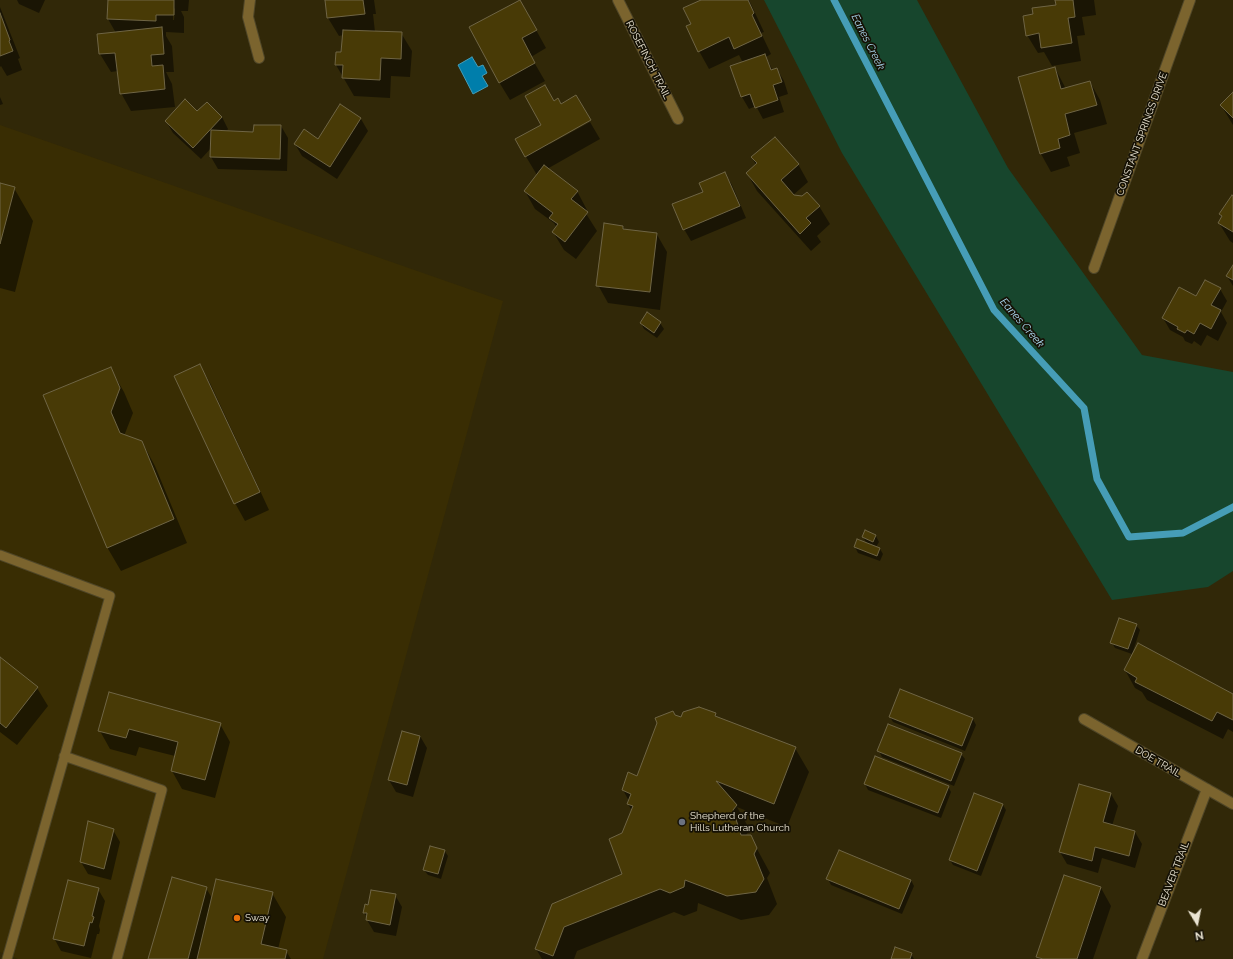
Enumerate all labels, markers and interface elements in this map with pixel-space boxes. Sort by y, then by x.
water label: Eanes Creek [848,12,888,72]
street label: ROSEFINCH TRAIL [623,19,673,101]
street label: CONSTANT SPRINGS DRIVE [1114,71,1170,197]
water label: Eanes Creek [997,296,1047,350]
street label: DOE TRAIL [1133,744,1183,780]
place label: Shepherd of the Hills Lutheran Church [690,810,790,834]
marker: Shepherd of the Hills Lutheran Church [677,817,687,827]
street label: BEAVER TRAIL [1156,840,1192,908]
north arrow [1177,903,1217,943]
place label: Sway [245,912,270,924]
marker: Sway [232,913,242,923]
text: N [1194,928,1204,942]

